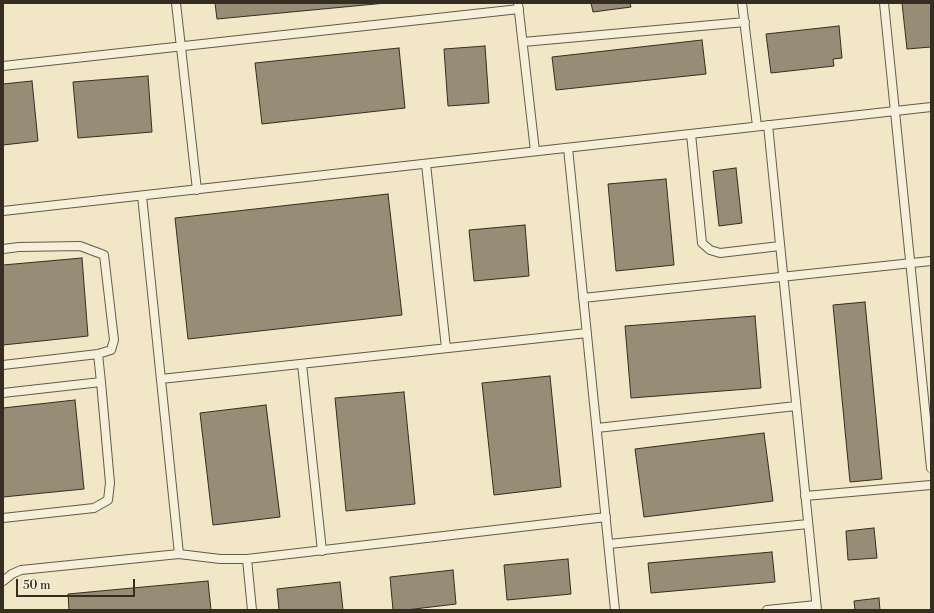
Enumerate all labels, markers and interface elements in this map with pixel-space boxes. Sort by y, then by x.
scale bar [18,571,137,597]
text: 50 m [23,578,51,593]

